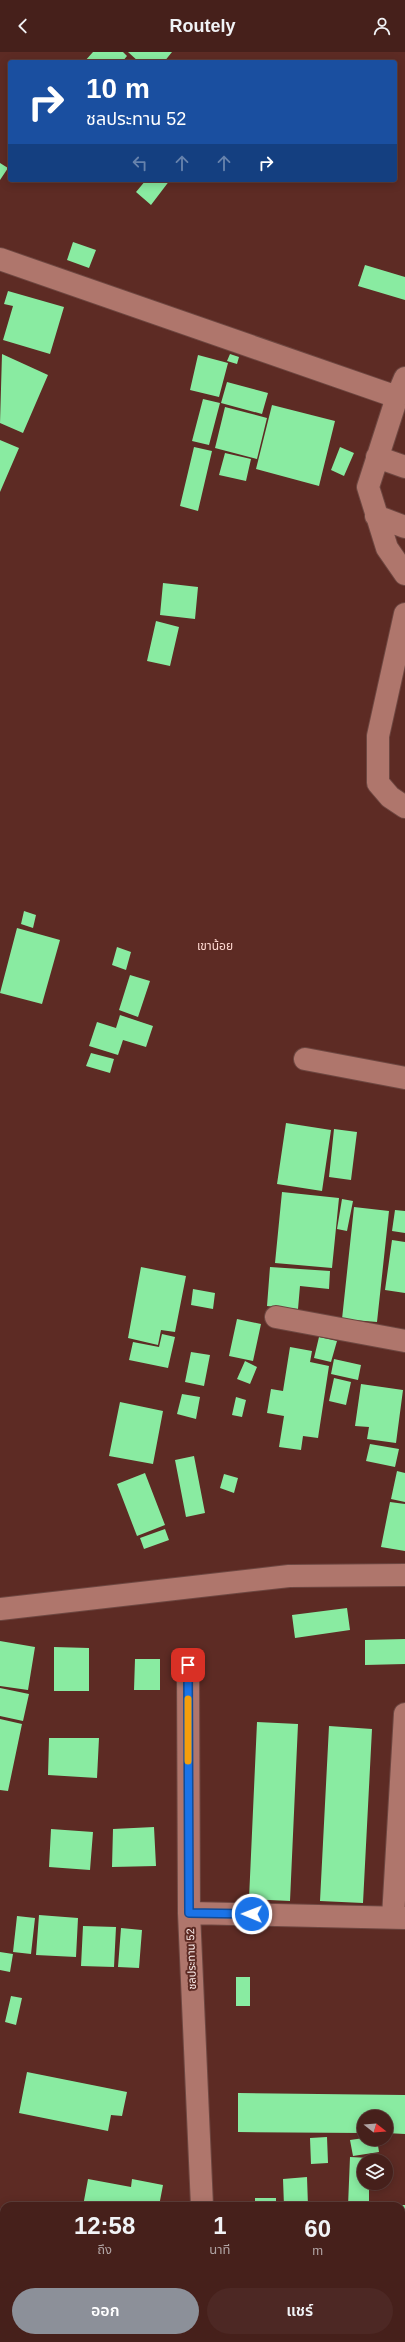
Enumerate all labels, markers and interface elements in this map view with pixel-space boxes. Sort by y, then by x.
icon: back [12,15,34,37]
icon: person [371,15,393,37]
text: Routely [169,16,236,36]
text: 10 m [86,73,150,104]
icon: right [20,76,72,128]
text: ชลประทาน 52 [86,109,186,129]
icon: left [129,152,151,174]
icon: ahead [171,152,193,174]
icon: ahead [213,152,235,174]
icon: right [255,152,277,174]
district label: เขาน้อย [197,939,233,953]
pin [171,1648,205,1682]
icon: arrive [177,1654,199,1676]
position arrow [231,1893,273,1935]
street label: ชลประทาน 52 [184,1928,198,1990]
north arrow [357,2110,393,2146]
map controls [357,2110,393,2190]
button: layers [357,2154,393,2190]
text: 12:58 [74,2212,135,2239]
text: 1 [213,2212,227,2239]
text: 60 [304,2215,331,2242]
text: ถึง [97,2242,112,2257]
text: นาที [209,2242,230,2257]
text: m [312,2243,323,2258]
button: ออก [12,2288,199,2334]
button: แชร์ [207,2288,393,2334]

